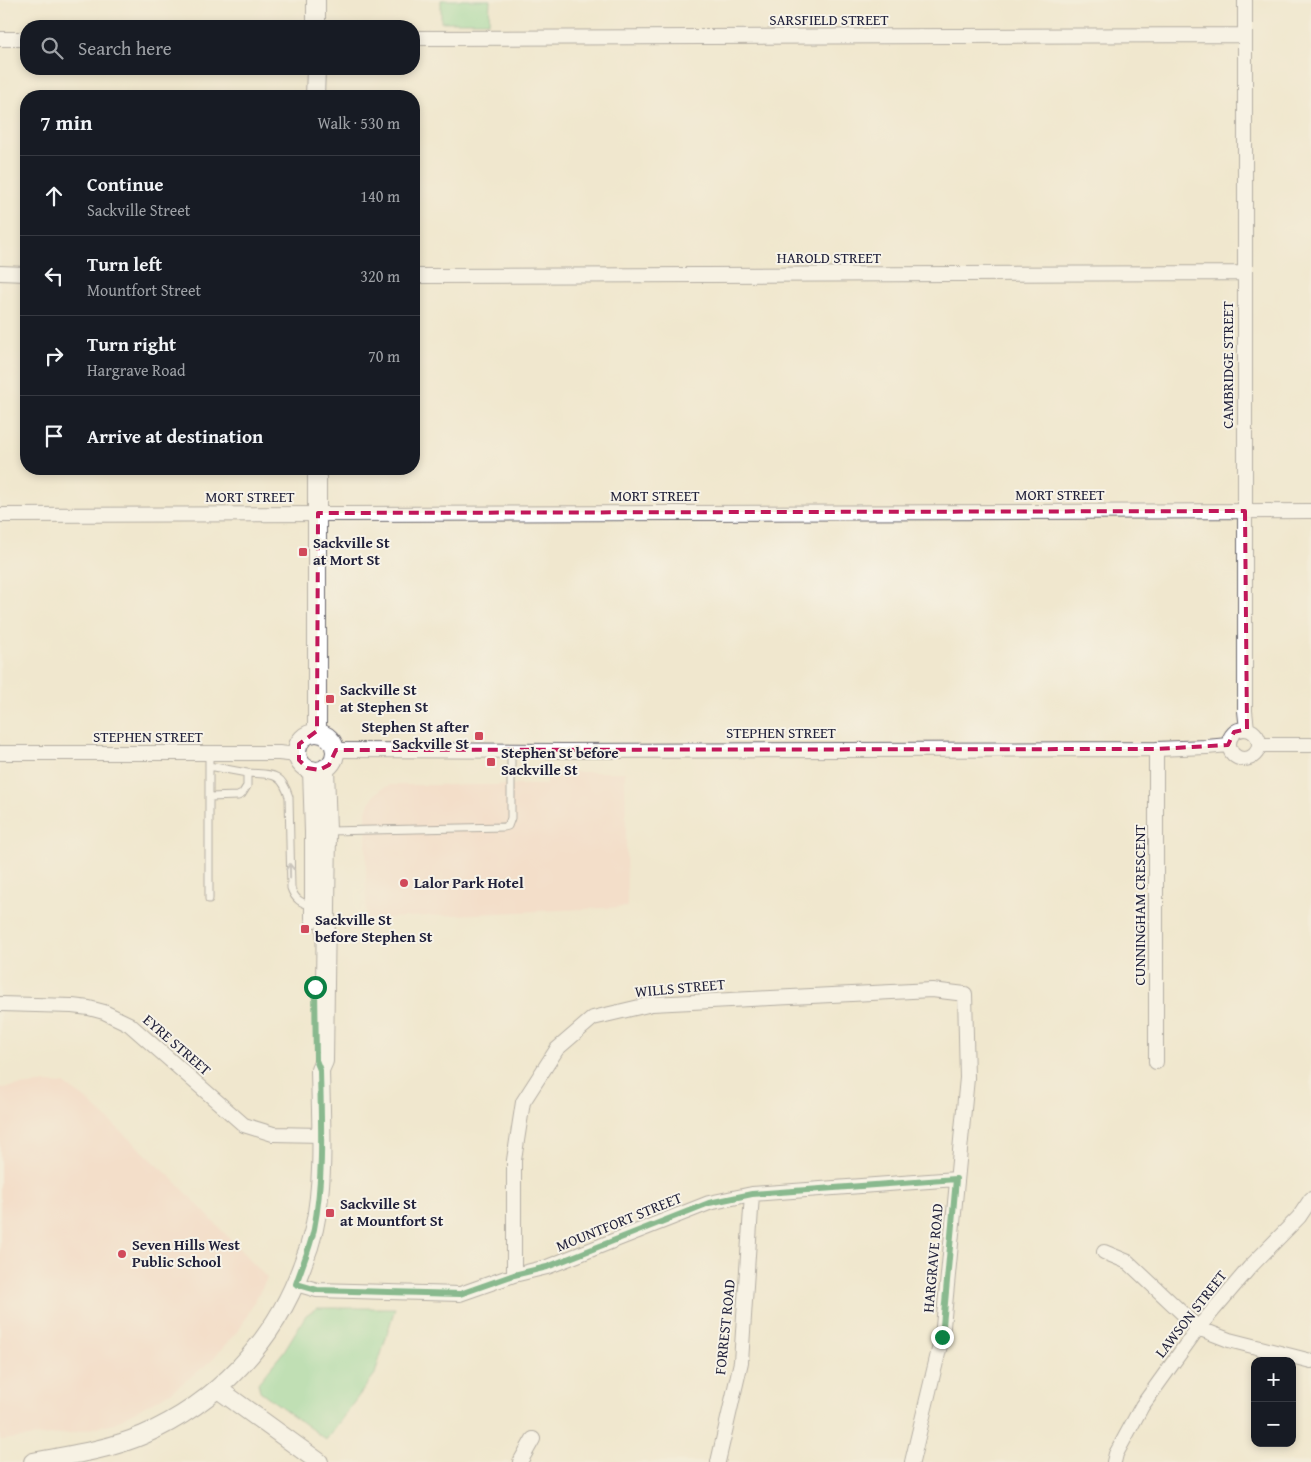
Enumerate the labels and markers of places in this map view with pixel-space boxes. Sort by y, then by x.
place label: Sackville St at Mort St [313,532,390,570]
marker: Sackville St at Mort St [297,546,309,558]
place label: Sackville St at Stephen St [340,679,428,717]
marker: Sackville St at Stephen St [324,693,336,705]
place label: Stephen St after Sackville St [361,716,469,754]
marker: Stephen St after Sackville St [473,730,485,742]
place label: Stephen St before Sackville St [501,742,619,780]
marker: Stephen St before Sackville St [485,756,497,768]
place label: Lalor Park Hotel [414,872,524,893]
marker: Lalor Park Hotel [398,877,410,889]
place label: Sackville St before Stephen St [315,909,433,947]
marker: Sackville St before Stephen St [299,923,311,935]
place label: Sackville St at Mountfort St [340,1193,444,1231]
marker: Sackville St at Mountfort St [324,1207,336,1219]
place label: Seven Hills West Public School [132,1234,240,1272]
marker: Seven Hills West Public School [116,1248,128,1260]

